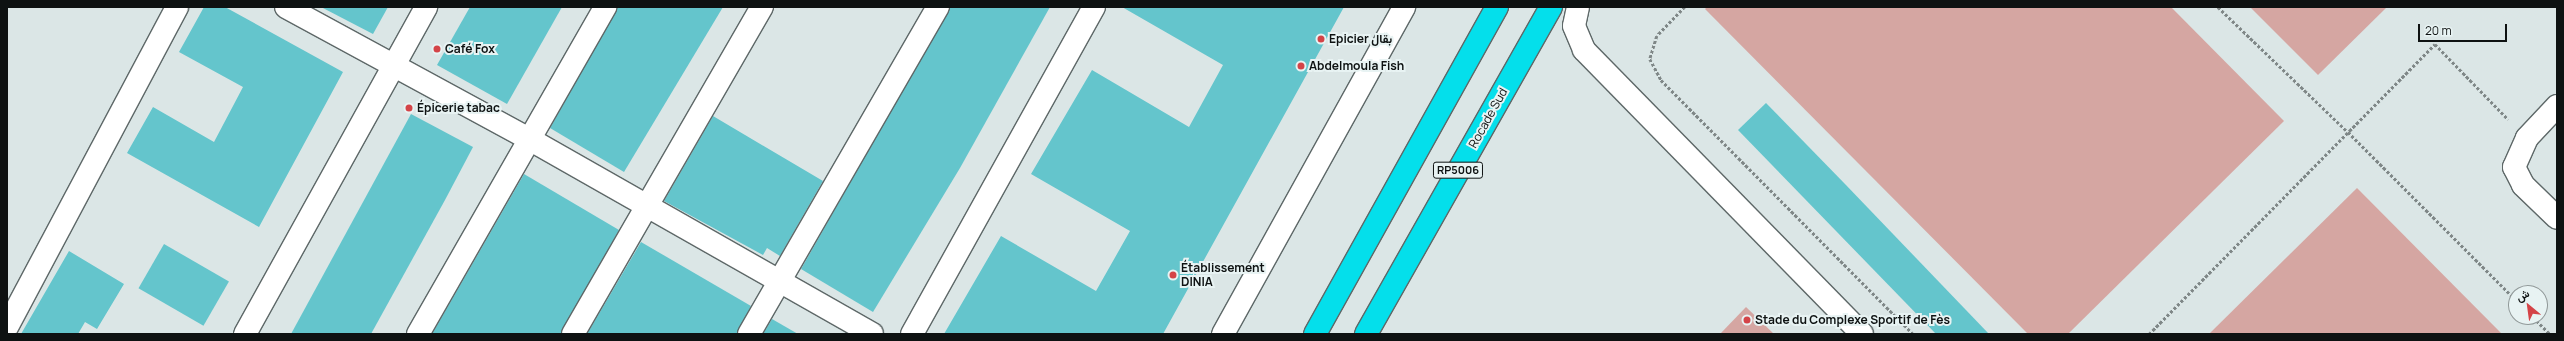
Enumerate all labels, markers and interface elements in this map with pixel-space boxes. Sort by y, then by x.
scale bar [2420,16,2509,42]
text: 20 m [2425,22,2452,39]
place label: Epicier بقال [1329,32,1392,46]
marker: Epicier بقال [1316,34,1326,44]
place label: Café Fox [445,42,495,56]
marker: Café Fox [432,44,442,54]
place label: Abdelmoula Fish [1309,59,1404,73]
marker: Abdelmoula Fish [1296,61,1306,71]
street label: Rocade Sud [1466,86,1510,150]
place label: Épicerie tabac [417,101,500,115]
marker: Épicerie tabac [404,103,414,113]
road number: RP5006 [1432,161,1484,179]
place label: Établissement DINIA [1181,261,1265,289]
marker: Établissement DINIA [1168,270,1178,280]
north arrow [2508,285,2548,325]
text: ش [2513,285,2532,305]
place label: Stade du Complexe Sportif de Fès [1755,313,1950,327]
marker: Stade du Complexe Sportif de Fès [1742,315,1752,325]

